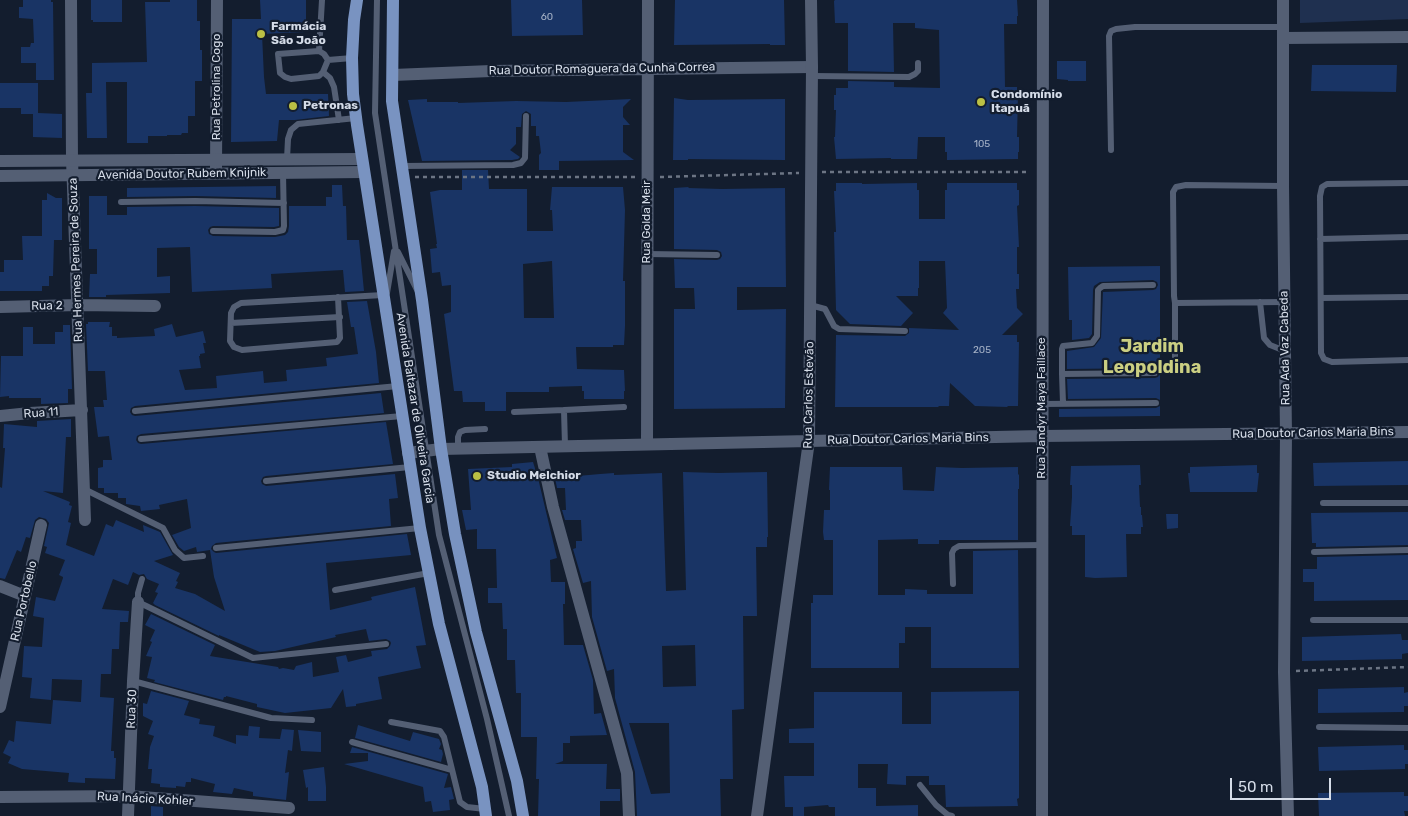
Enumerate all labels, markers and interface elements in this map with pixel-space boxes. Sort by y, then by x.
house number: 60 [541,11,553,23]
place label: Farmácia São João [271,20,326,48]
marker: Farmácia São João [255,28,267,40]
street label: Rua Petrolina Cogo [210,34,224,140]
street label: Rua Doutor Romaguera da Cunha Correa [489,60,715,78]
place label: Condomínio Itapuã [991,88,1062,116]
marker: Condomínio Itapuã [975,96,987,108]
place label: Petronas [303,99,358,113]
marker: Petronas [287,100,299,112]
house number: 105 [974,138,990,150]
street label: Avenida Doutor Rubem Knijnik [98,165,266,183]
street label: Rua Hermes Pereira de Souza [66,178,86,342]
street label: Rua Golda Meir [640,180,654,264]
street label: Rua Ada Vaz Cabeda [1277,291,1293,405]
street label: Rua 2 [31,299,63,313]
street label: Avenida Baltazar de Oliveira Garcia [393,312,437,504]
district label: Jardim Leopoldina [1103,336,1201,378]
street label: Rua Jandyr Maya Faillace [1035,337,1049,479]
street label: Rua Carlos Estevão [801,341,817,449]
house number: 205 [973,344,991,356]
street label: Rua 11 [23,405,59,421]
street label: Rua Doutor Carlos Maria Bins [1232,424,1394,442]
street label: Rua Doutor Carlos Maria Bins [827,430,989,448]
place label: Studio Melchior [487,469,581,483]
marker: Studio Melchior [471,470,483,482]
street label: Rua Portobello [8,559,40,643]
street label: Rua 30 [124,689,140,729]
scale bar [1233,768,1334,800]
text: 50 m [1238,778,1273,796]
street label: Rua Inácio Kohler [96,789,194,809]

